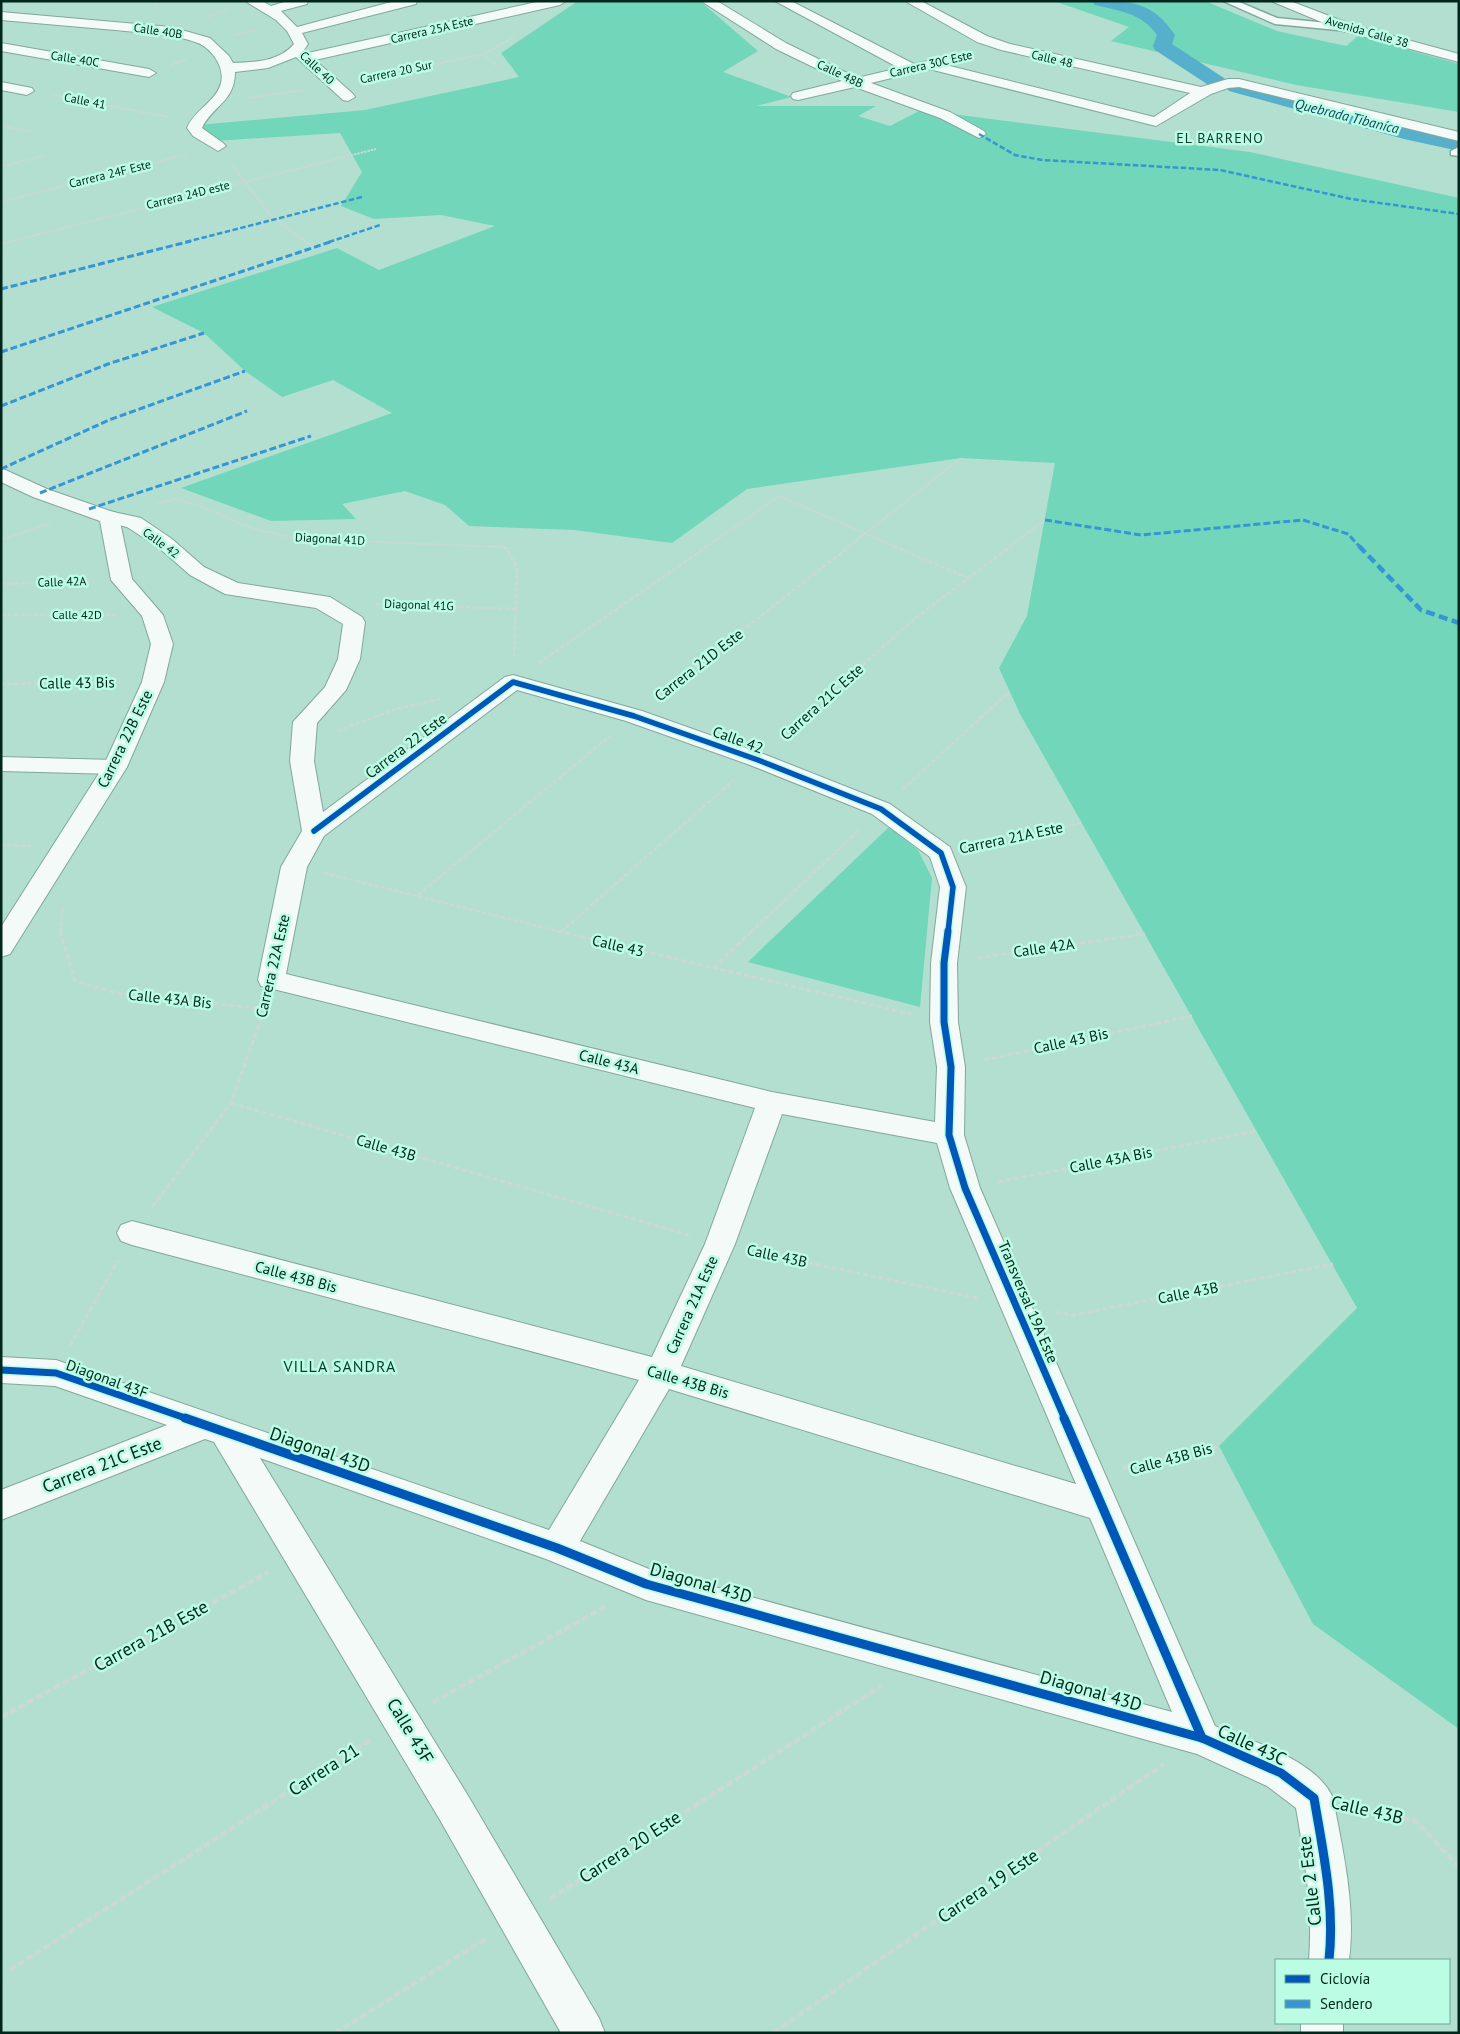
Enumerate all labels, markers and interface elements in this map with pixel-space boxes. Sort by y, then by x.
street label: Avenida Calle 38 [1324,12,1410,51]
street label: Carrera 25A Este [389,13,475,46]
street label: Calle 40B [133,20,183,41]
street label: Calle 48 [1030,46,1074,71]
street label: Calle 40C [50,47,101,70]
street label: Carrera 30C Este [888,47,974,80]
street label: Calle 40 [297,48,338,88]
street label: Calle 48B [815,56,866,91]
street label: Carrera 20 Sur [358,57,433,86]
street label: Calle 41 [63,89,107,112]
water label: Quebrada Tibaníca [1293,94,1401,138]
district label: EL BARRENO [1176,129,1264,147]
street label: Carrera 24F Este [67,156,152,191]
street label: Carrera 24D este [145,177,231,212]
street label: Calle 42 [140,524,183,561]
street label: Diagonal 41D [295,529,366,548]
street label: Calle 42A [37,573,87,590]
street label: Diagonal 41G [384,596,454,613]
street label: Calle 42D [52,607,102,622]
street label: Carrera 21D Este [651,624,747,705]
street label: Carrera 21C Este [776,659,867,744]
street label: Calle 43 Bis [39,672,115,693]
street label: Carrera 22B Este [93,687,156,791]
street label: Carrera 22 Este [361,709,450,782]
street label: Calle 42 [710,722,766,757]
street label: Carrera 21A Este [957,817,1064,858]
street label: Carrera 22A Este [251,912,294,1019]
street label: Calle 43 [590,930,646,961]
street label: Calle 42A [1012,934,1076,961]
street label: Calle 43A Bis [127,985,213,1012]
street label: Calle 43 Bis [1032,1023,1110,1058]
street label: Calle 43A [577,1045,641,1078]
street label: Calle 43B [354,1130,418,1165]
street label: Calle 43A Bis [1068,1142,1154,1177]
street label: Transversal 19A Este [994,1238,1063,1366]
street label: Calle 43B [745,1240,809,1271]
street label: Carrera 21A Este [661,1253,722,1357]
street label: Calle 43B Bis [253,1256,339,1297]
street label: Calle 43B [1156,1277,1220,1308]
street label: Diagonal 43F [64,1355,151,1402]
district label: VILLA SANDRA [283,1356,396,1376]
street label: Calle 43B Bis [645,1361,731,1402]
street label: Diagonal 43D [267,1422,374,1478]
street label: Carrera 21C Este [39,1431,165,1498]
street label: Calle 43B Bis [1128,1438,1214,1479]
street label: Diagonal 43D [647,1557,755,1608]
street label: Carrera 21B Este [89,1595,212,1676]
street label: Diagonal 43D [1037,1665,1145,1716]
street label: Calle 43F [382,1694,439,1768]
street label: Calle 43C [1214,1719,1290,1770]
street label: Carrera 21 [284,1738,363,1801]
street label: Calle 43B [1329,1790,1406,1829]
street label: Carrera 20 Este [574,1805,685,1888]
street label: Calle 2 Este [1293,1835,1326,1927]
street label: Carrera 19 Este [933,1843,1043,1928]
legend [1275,1959,1450,2024]
text: Ciclovía [1320,1969,1370,1988]
text: Sendero [1320,1994,1373,2013]

